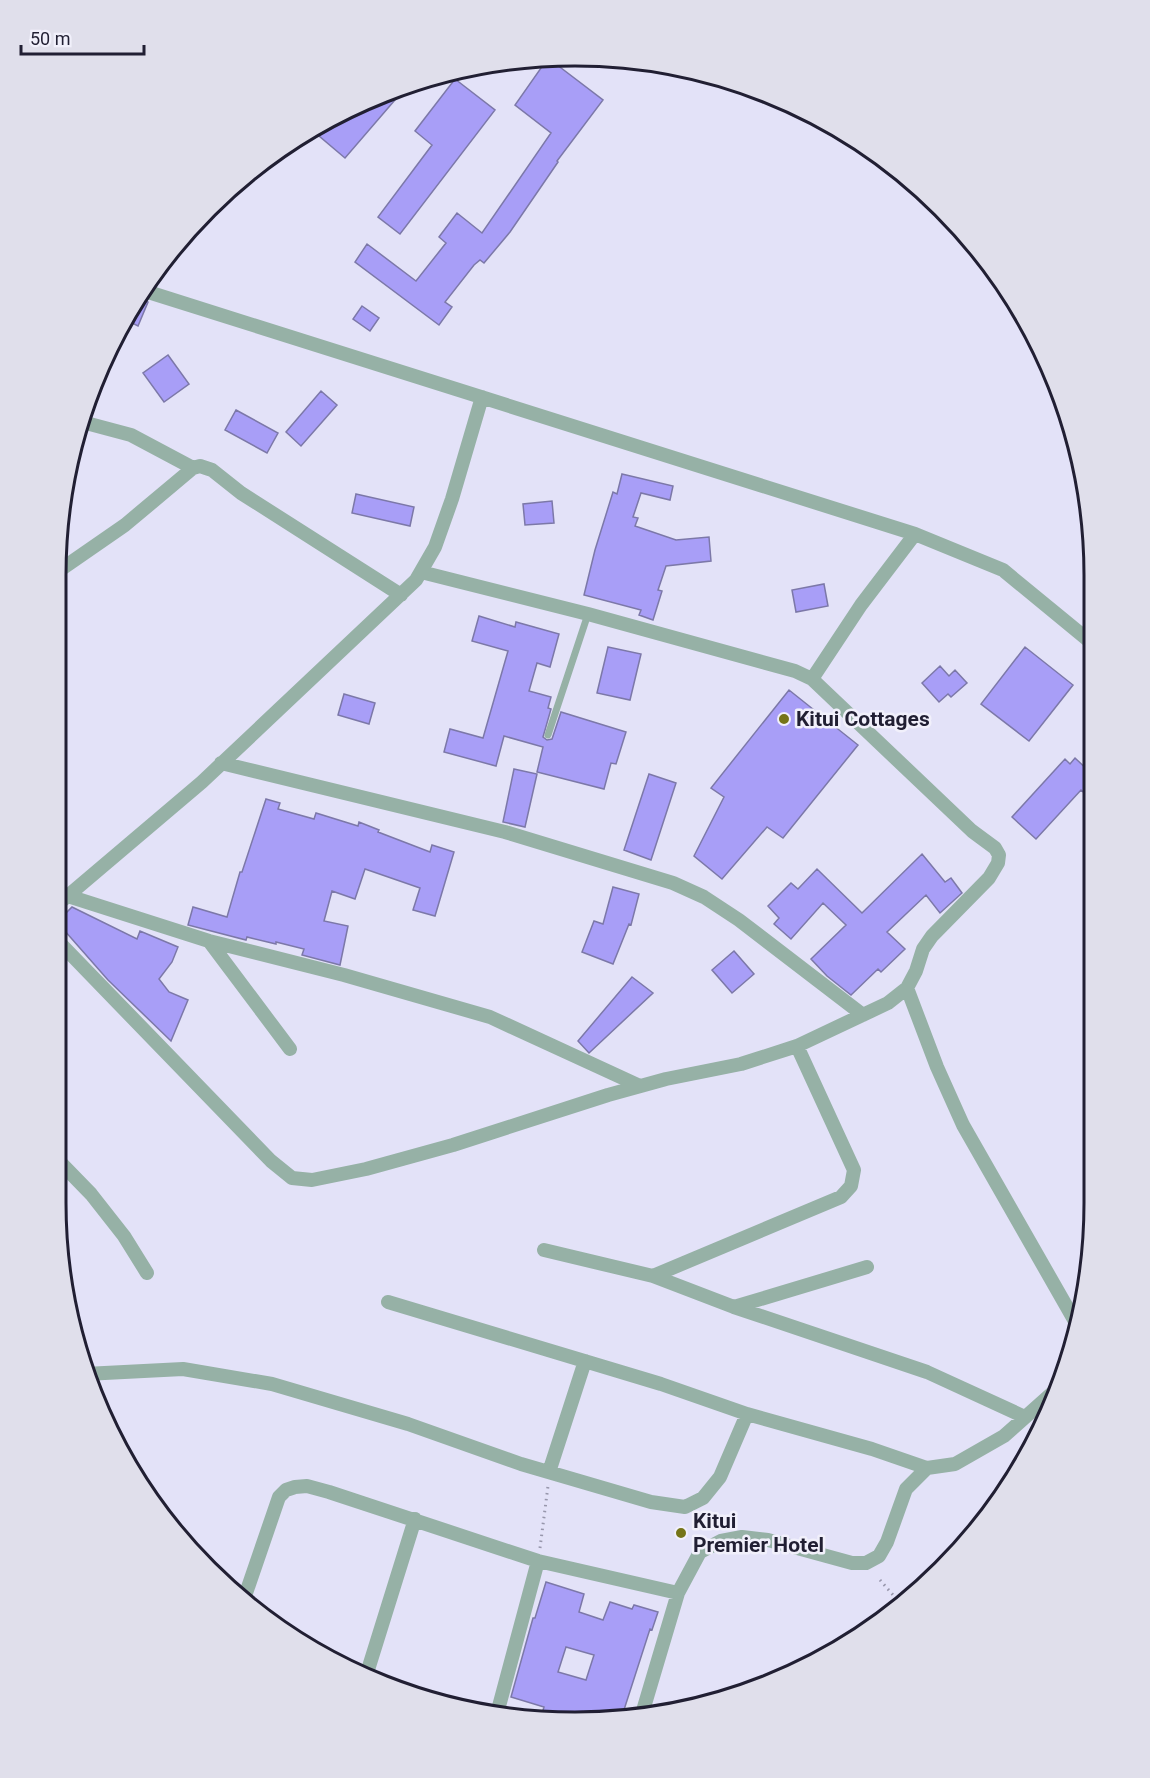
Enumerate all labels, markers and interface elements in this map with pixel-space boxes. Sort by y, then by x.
scale bar [21,18,144,56]
text: 50 m [30,28,70,49]
place label: Kitui Cottages [796,707,930,731]
marker: Kitui Cottages [777,712,791,726]
place label: Kitui Premier Hotel [693,1509,824,1557]
marker: Kitui Premier Hotel [674,1526,688,1540]

